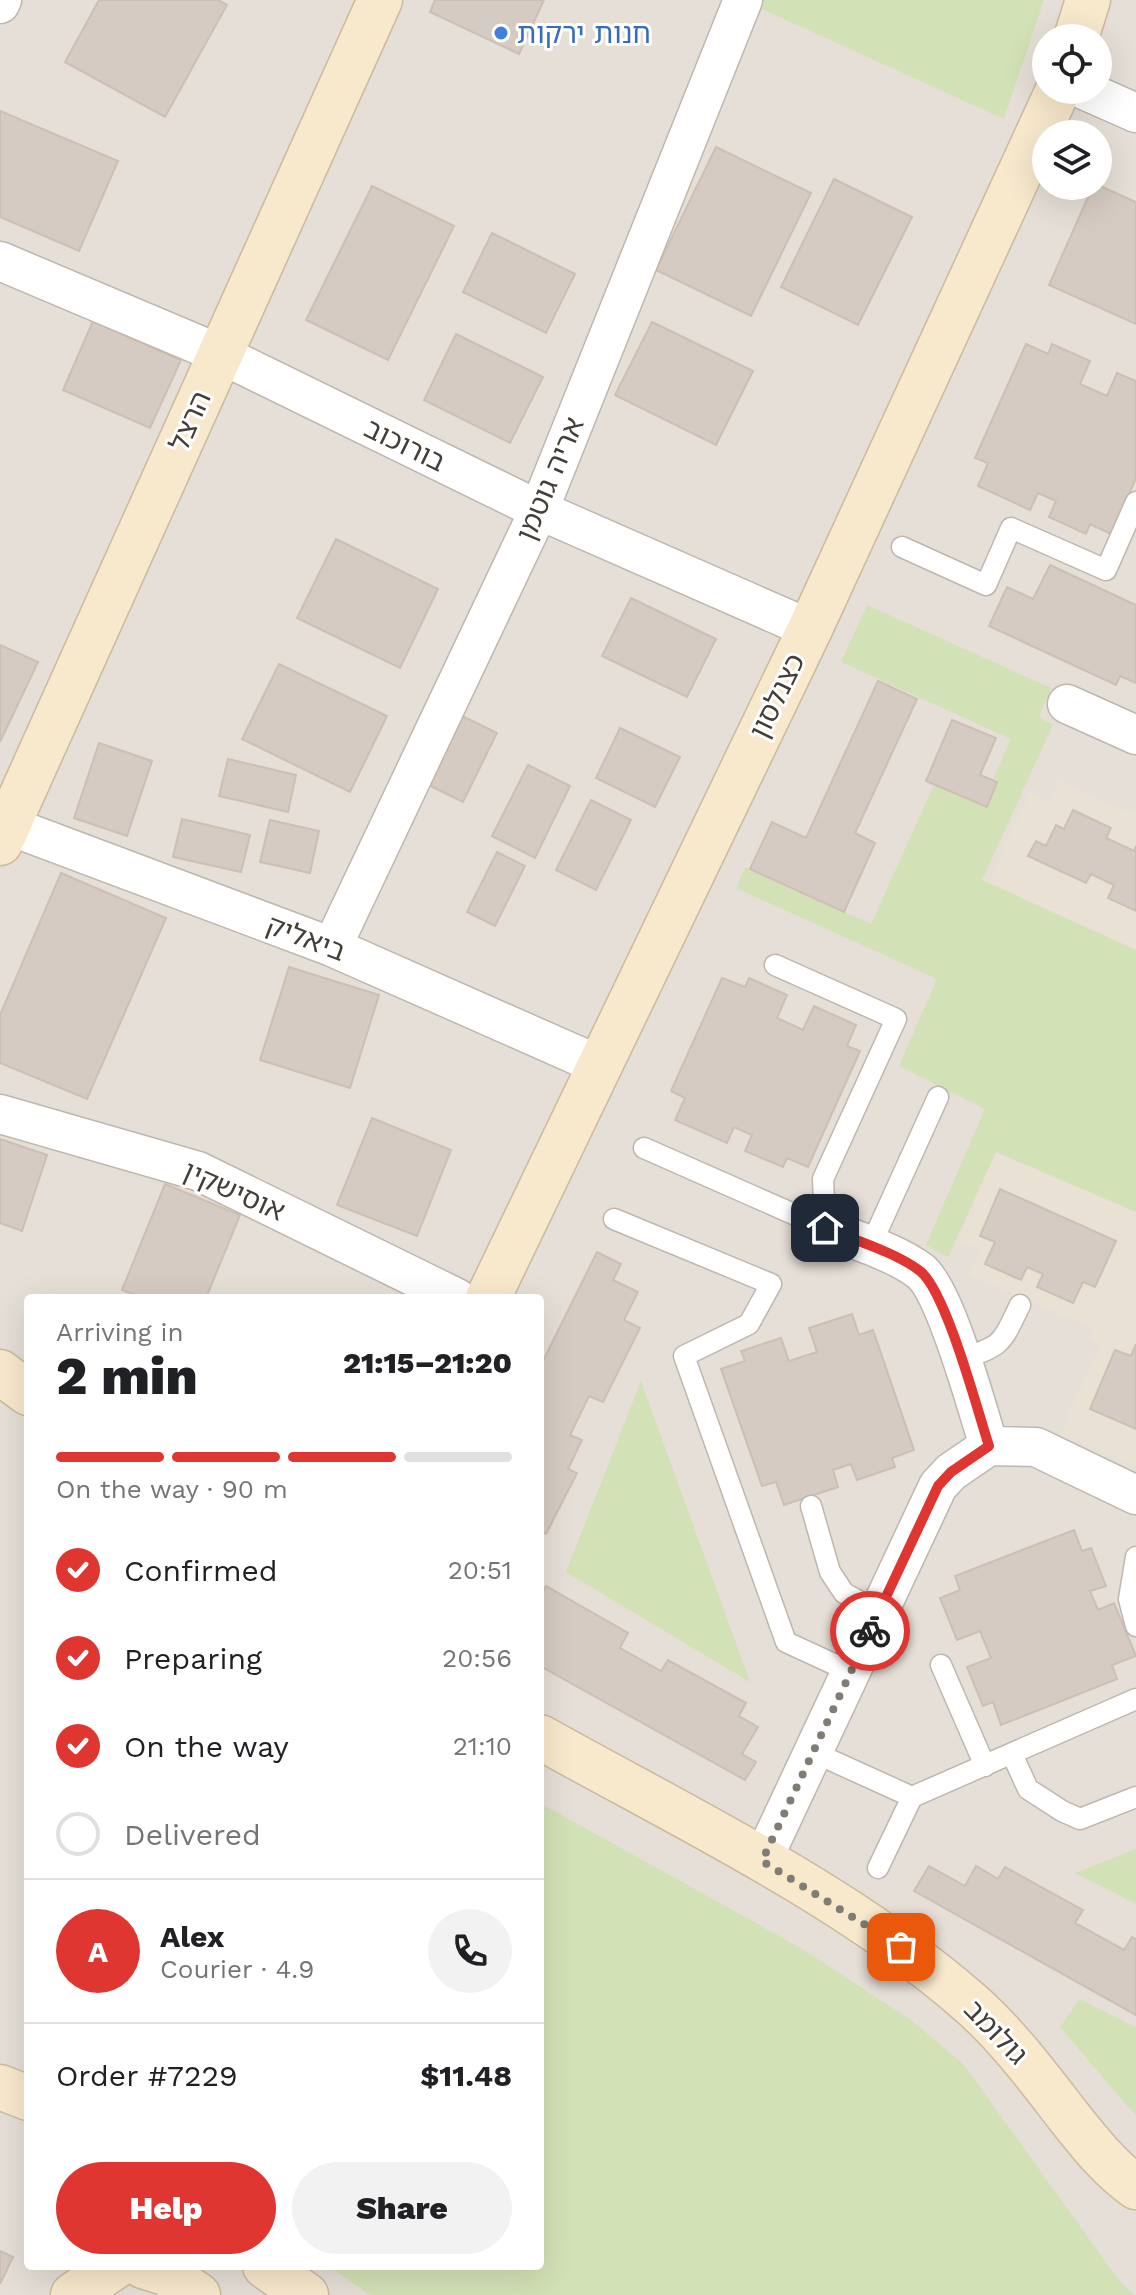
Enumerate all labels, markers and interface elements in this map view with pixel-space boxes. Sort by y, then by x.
place label: חנות ירקות [517,17,651,50]
marker: חנות ירקות [492,24,510,42]
map controls [1032,24,1112,200]
button: locate [1032,24,1112,104]
button: layers [1032,120,1112,200]
street label: הרצל [162,386,218,456]
street label: בורוכוב [359,411,451,479]
street label: אריה גוטמן [509,412,591,546]
street label: כצנלסון [742,648,812,744]
street label: ביאליק [262,908,350,968]
street label: אוסישקין [178,1154,290,1228]
pin [791,1194,859,1262]
icon: home [803,1206,847,1250]
text: Arriving in [56,1317,184,1347]
text: 21:15–21:20 [343,1345,512,1380]
text: 2 min [56,1346,198,1407]
text: On the way · 90 m [56,1474,288,1504]
icon: check [56,1548,100,1592]
text: Confirmed [124,1553,278,1588]
text: 20:51 [448,1555,512,1585]
courier [830,1591,910,1671]
icon: bike [848,1609,892,1653]
icon: check [56,1636,100,1680]
text: Preparing [124,1641,262,1676]
text: 20:56 [442,1643,512,1673]
icon: check [56,1724,100,1768]
text: On the way [124,1729,289,1764]
text: 21:10 [453,1731,512,1761]
text: Delivered [124,1817,261,1852]
button: phone [428,1909,512,1993]
pin [867,1913,935,1981]
text: Alex [160,1919,224,1954]
icon: bag [879,1925,923,1969]
text: A [88,1934,108,1969]
text: Courier · 4.9 [160,1954,314,1984]
street label: גולומב [958,1993,1034,2071]
text: Order #7229 [56,2058,237,2093]
text: $11.48 [420,2058,512,2093]
button: Help [56,2162,276,2254]
button: Share [292,2162,512,2254]

